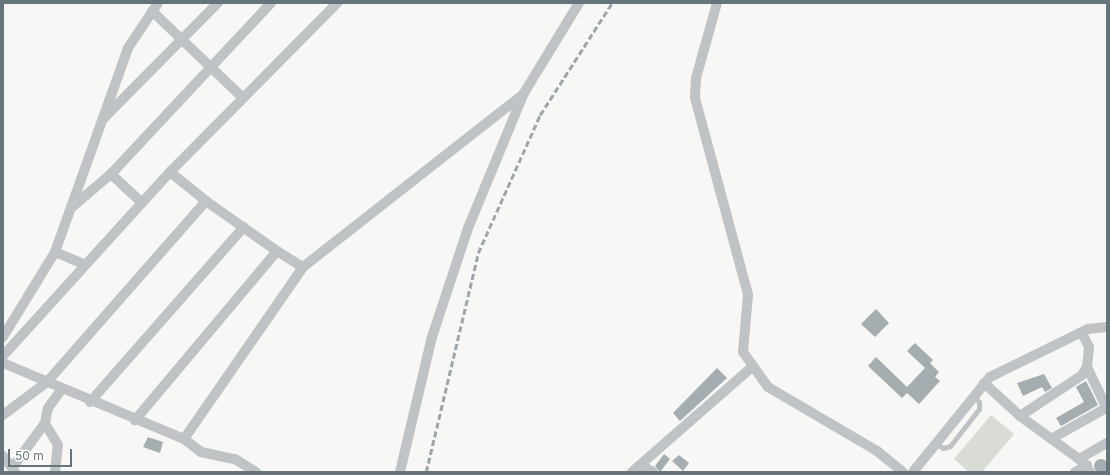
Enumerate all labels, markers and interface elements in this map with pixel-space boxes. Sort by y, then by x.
scale bar [10,441,74,467]
text: 50 m [15,448,44,463]

